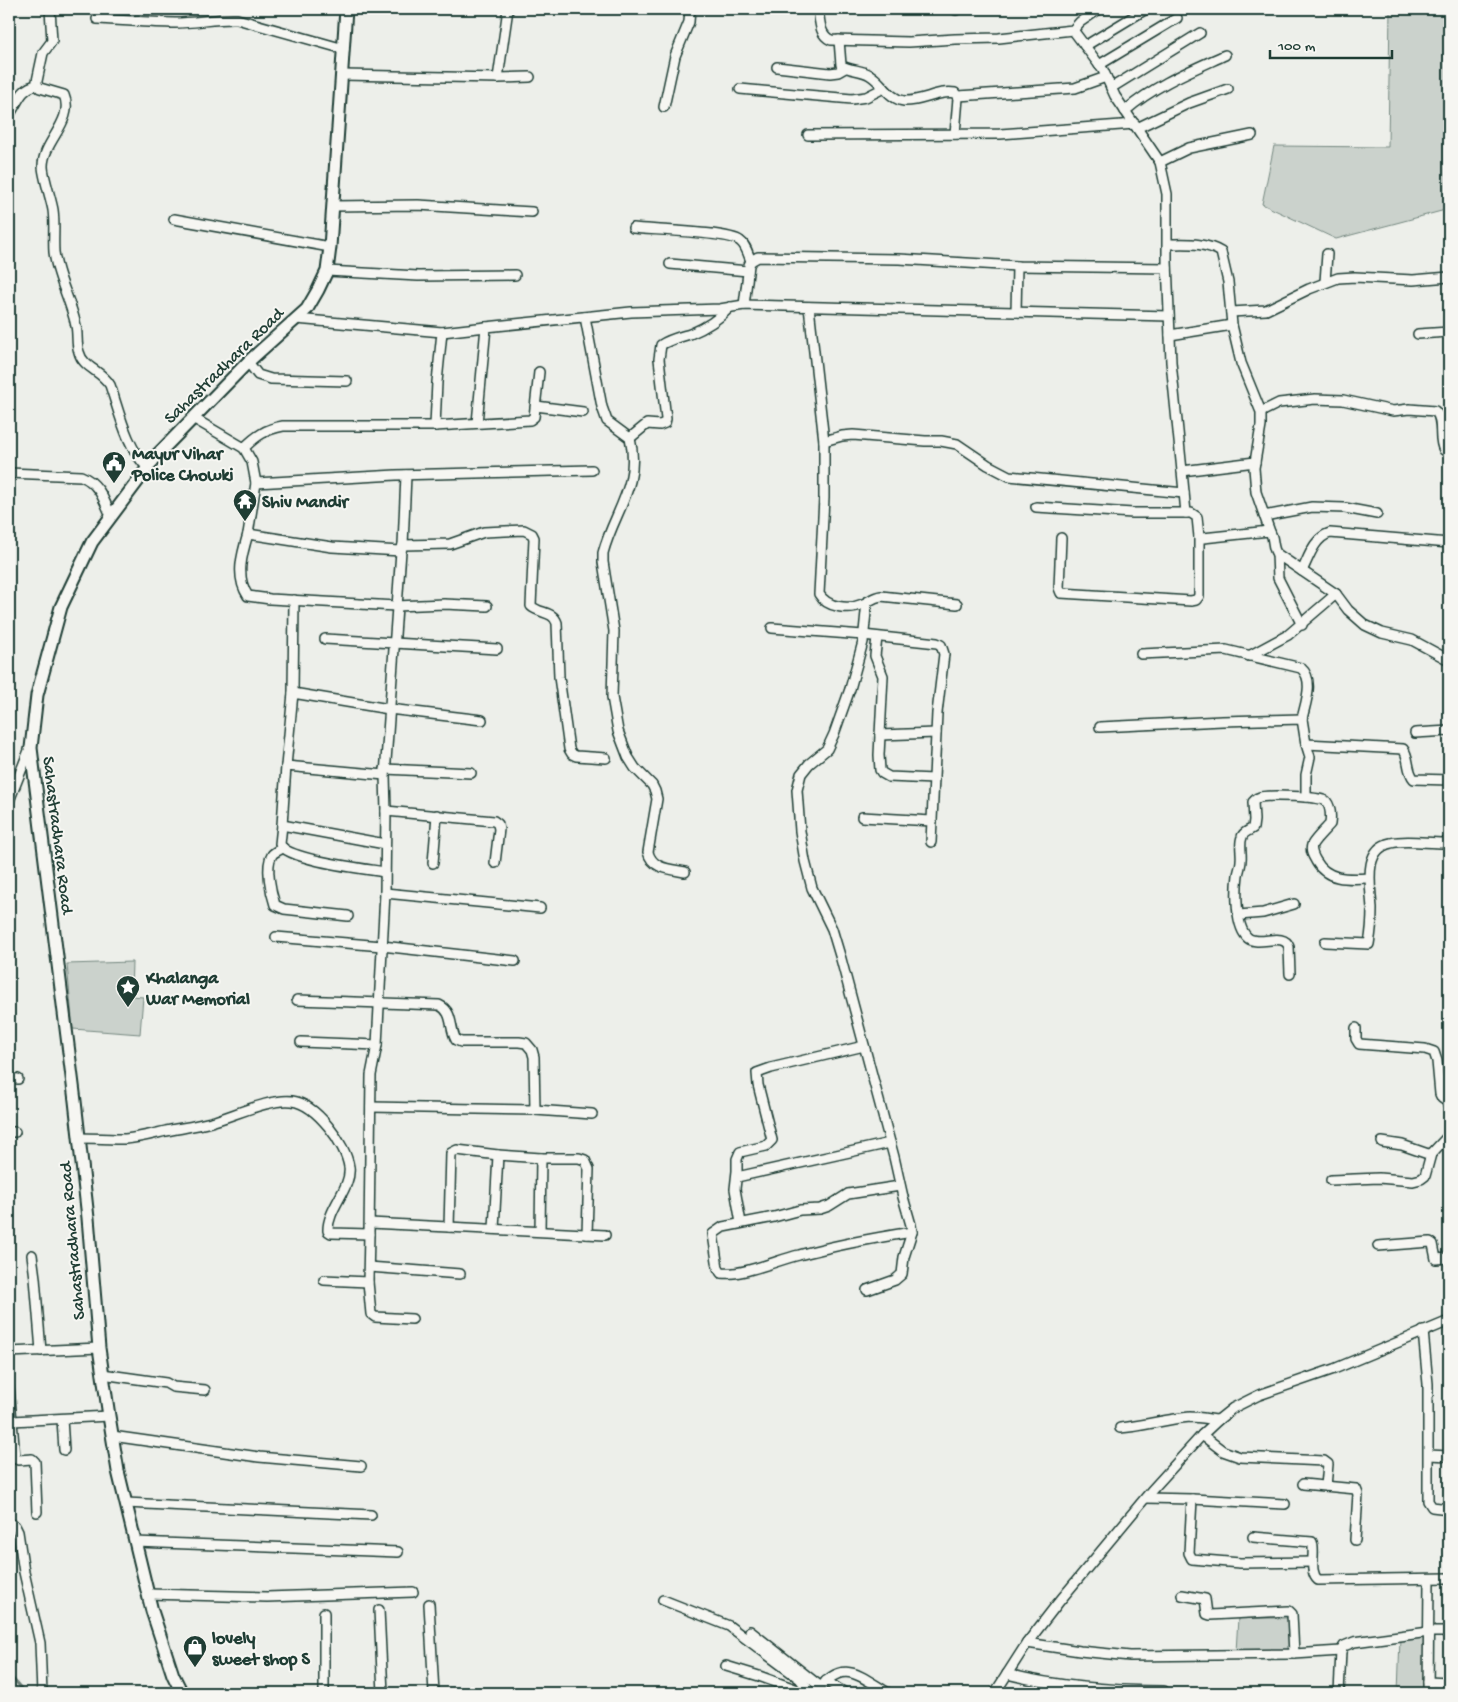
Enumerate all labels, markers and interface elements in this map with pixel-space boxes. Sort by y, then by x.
scale bar [1270,28,1393,60]
text: 100 m [1277,38,1316,56]
street label: Sahastradhara Road [160,303,290,429]
place label: Mayur Vihar Police Chowki [131,445,234,487]
public building icon: Mayur Vihar Police Chowki [101,450,127,484]
temple icon: Shiv Mandir [232,488,258,522]
place label: Shiv Mandir [262,493,351,514]
street label: Sahastradhara Road [36,755,77,917]
place label: Khalanga War Memorial [145,969,250,1011]
place icon: Khalanga War Memorial [115,974,141,1008]
street label: Sahastradhara Road [56,1159,91,1321]
place label: lovely sweet shop S [211,1629,311,1671]
shop icon: lovely sweet shop S [182,1634,208,1668]

